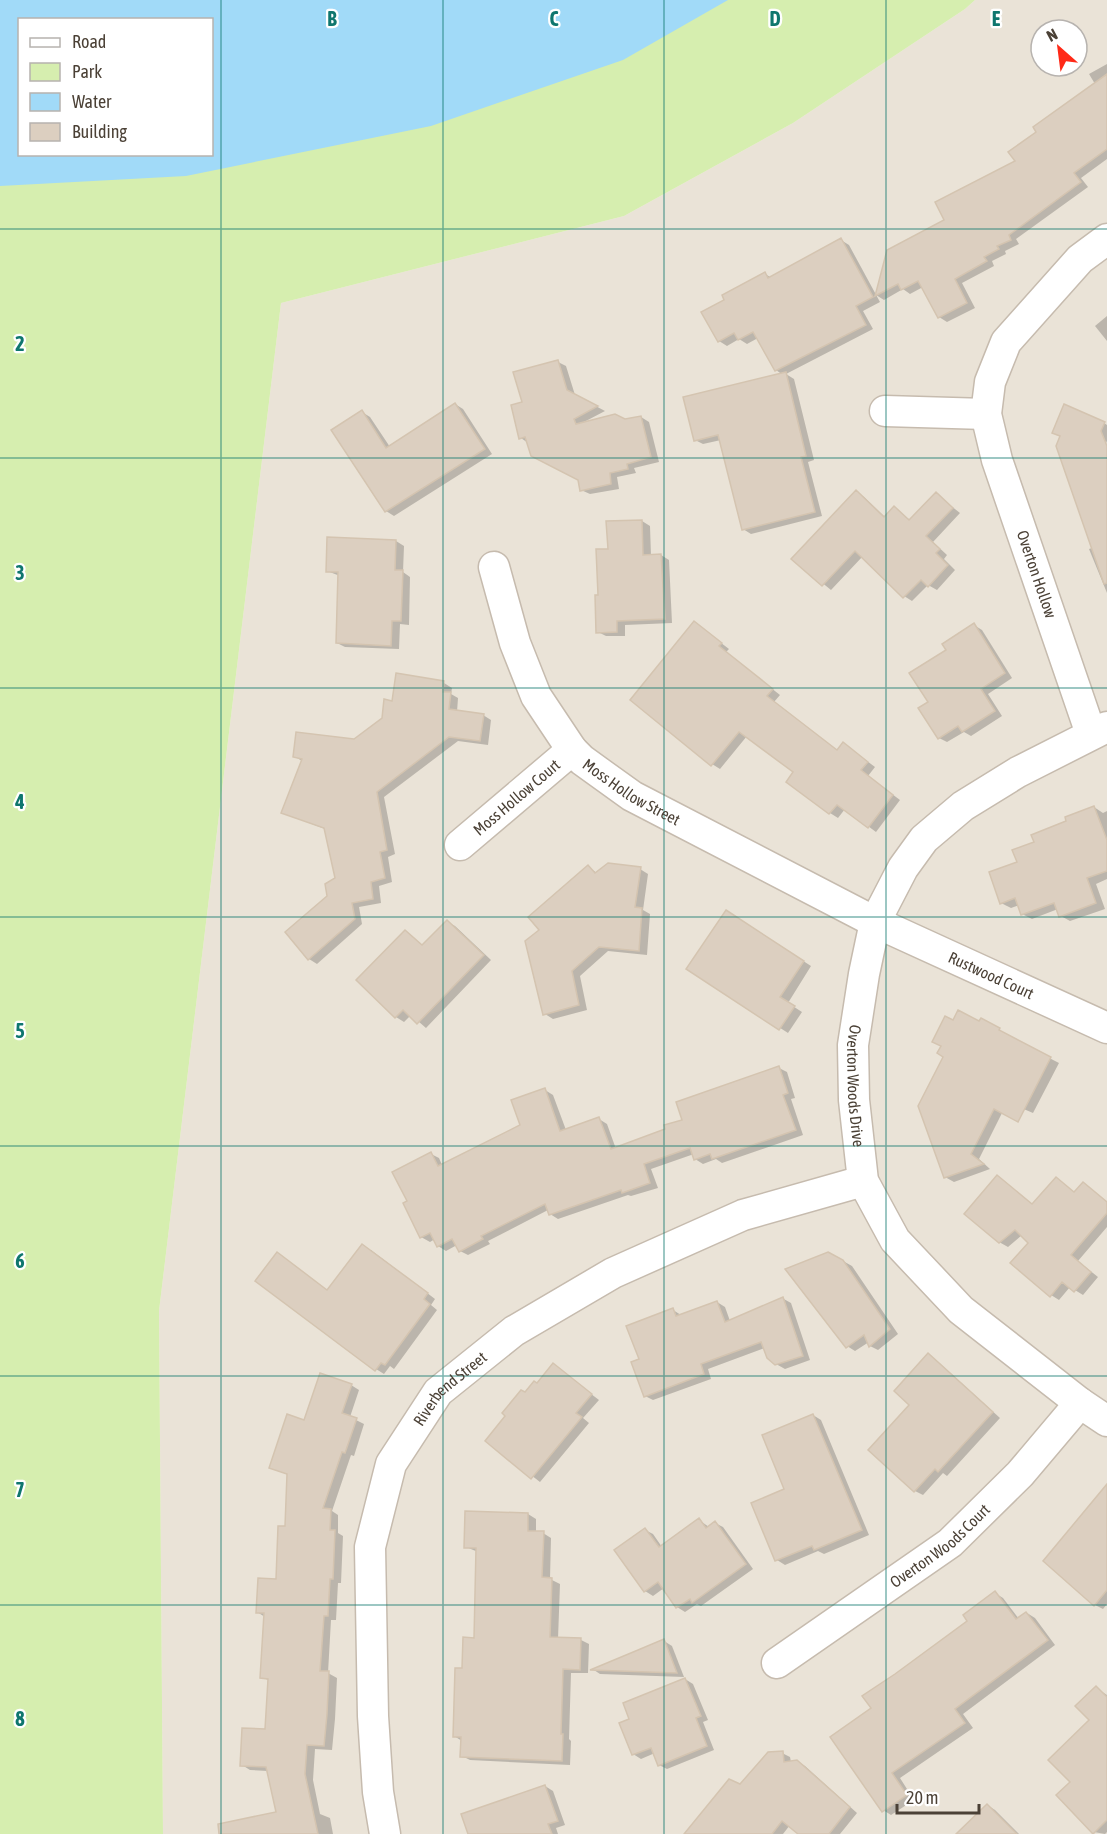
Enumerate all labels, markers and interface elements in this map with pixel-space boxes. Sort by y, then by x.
text: B [327,7,337,30]
text: C [550,7,559,30]
text: D [769,7,781,30]
text: E [992,7,1001,30]
legend [18,18,213,156]
north arrow [1029,18,1089,78]
text: N [1044,25,1060,45]
text: Road [72,31,106,52]
text: Park [72,61,102,82]
text: Water [72,91,112,112]
text: Building [72,121,127,142]
text: 2 [15,332,25,355]
street label: Overton Hollow [1014,528,1061,621]
text: 3 [15,561,25,584]
street label: Moss Hollow Court [470,755,564,839]
street label: Moss Hollow Street [580,755,684,829]
text: 4 [14,790,25,813]
street label: Rustwood Court [946,948,1037,1003]
text: 5 [15,1019,25,1042]
street label: Overton Woods Drive [844,1024,868,1148]
text: 6 [15,1249,25,1272]
street label: Riverbend Street [410,1348,490,1429]
text: 7 [15,1478,25,1501]
street label: Overton Woods Court [887,1500,994,1591]
text: 8 [15,1707,25,1730]
scale bar [897,1777,980,1815]
text: 20 m [906,1787,938,1808]

